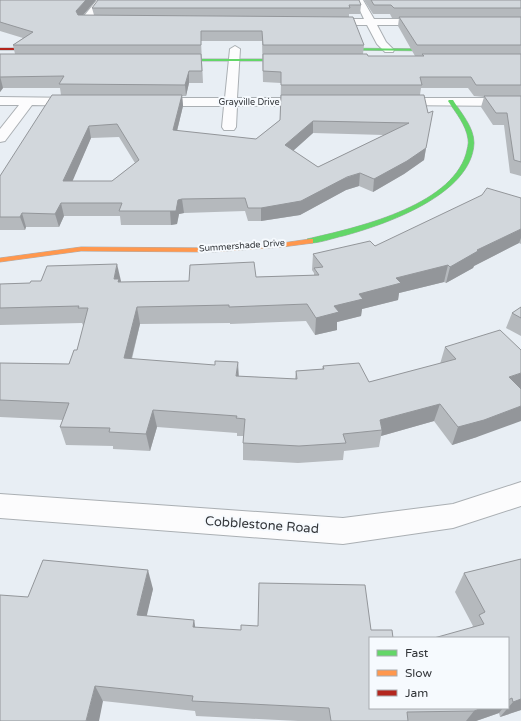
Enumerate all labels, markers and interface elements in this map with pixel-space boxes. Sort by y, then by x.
street label: Grayville Drive [218,97,280,108]
street label: Summershade Drive [199,238,285,254]
street label: Cobblestone Road [205,513,319,537]
legend [369,637,509,709]
text: Fast [405,646,429,660]
text: Slow [405,666,432,680]
text: Jam [405,686,428,700]

